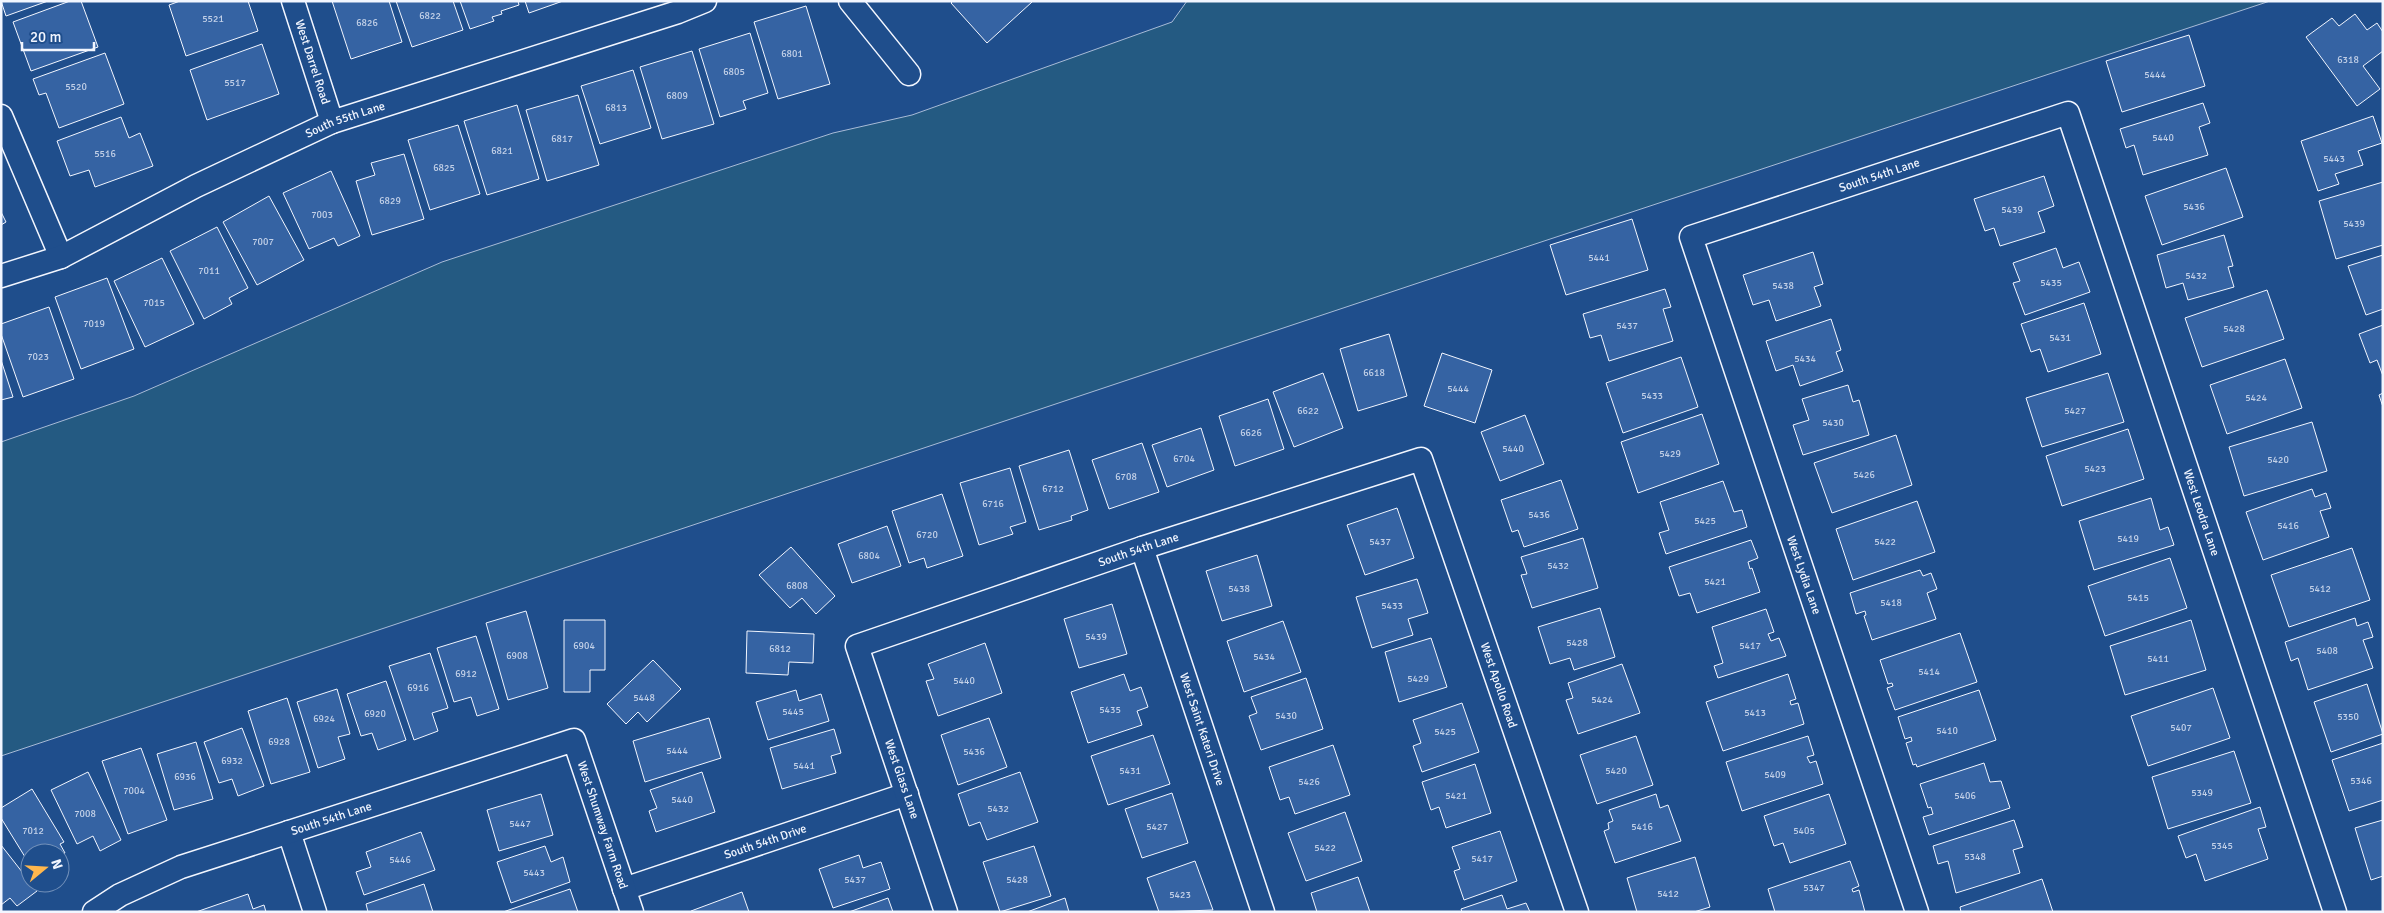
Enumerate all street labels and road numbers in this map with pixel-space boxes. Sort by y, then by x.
street label: West Darrel Road [291,18,333,106]
street label: South 55th Lane [303,99,387,142]
street label: South 54th Lane [1837,155,1922,196]
street label: West Leodra Lane [2180,468,2222,558]
street label: South 54th Lane [1096,530,1181,570]
street label: West Lydia Lane [1783,534,1824,616]
street label: West Apollo Road [1477,641,1520,730]
street label: West Saint Kateri Drive [1176,671,1227,788]
street label: West Glass Lane [881,737,922,821]
street label: West Shumway Farm Road [574,759,631,891]
street label: South 54th Lane [289,799,374,839]
street label: South 54th Drive [722,821,809,863]

